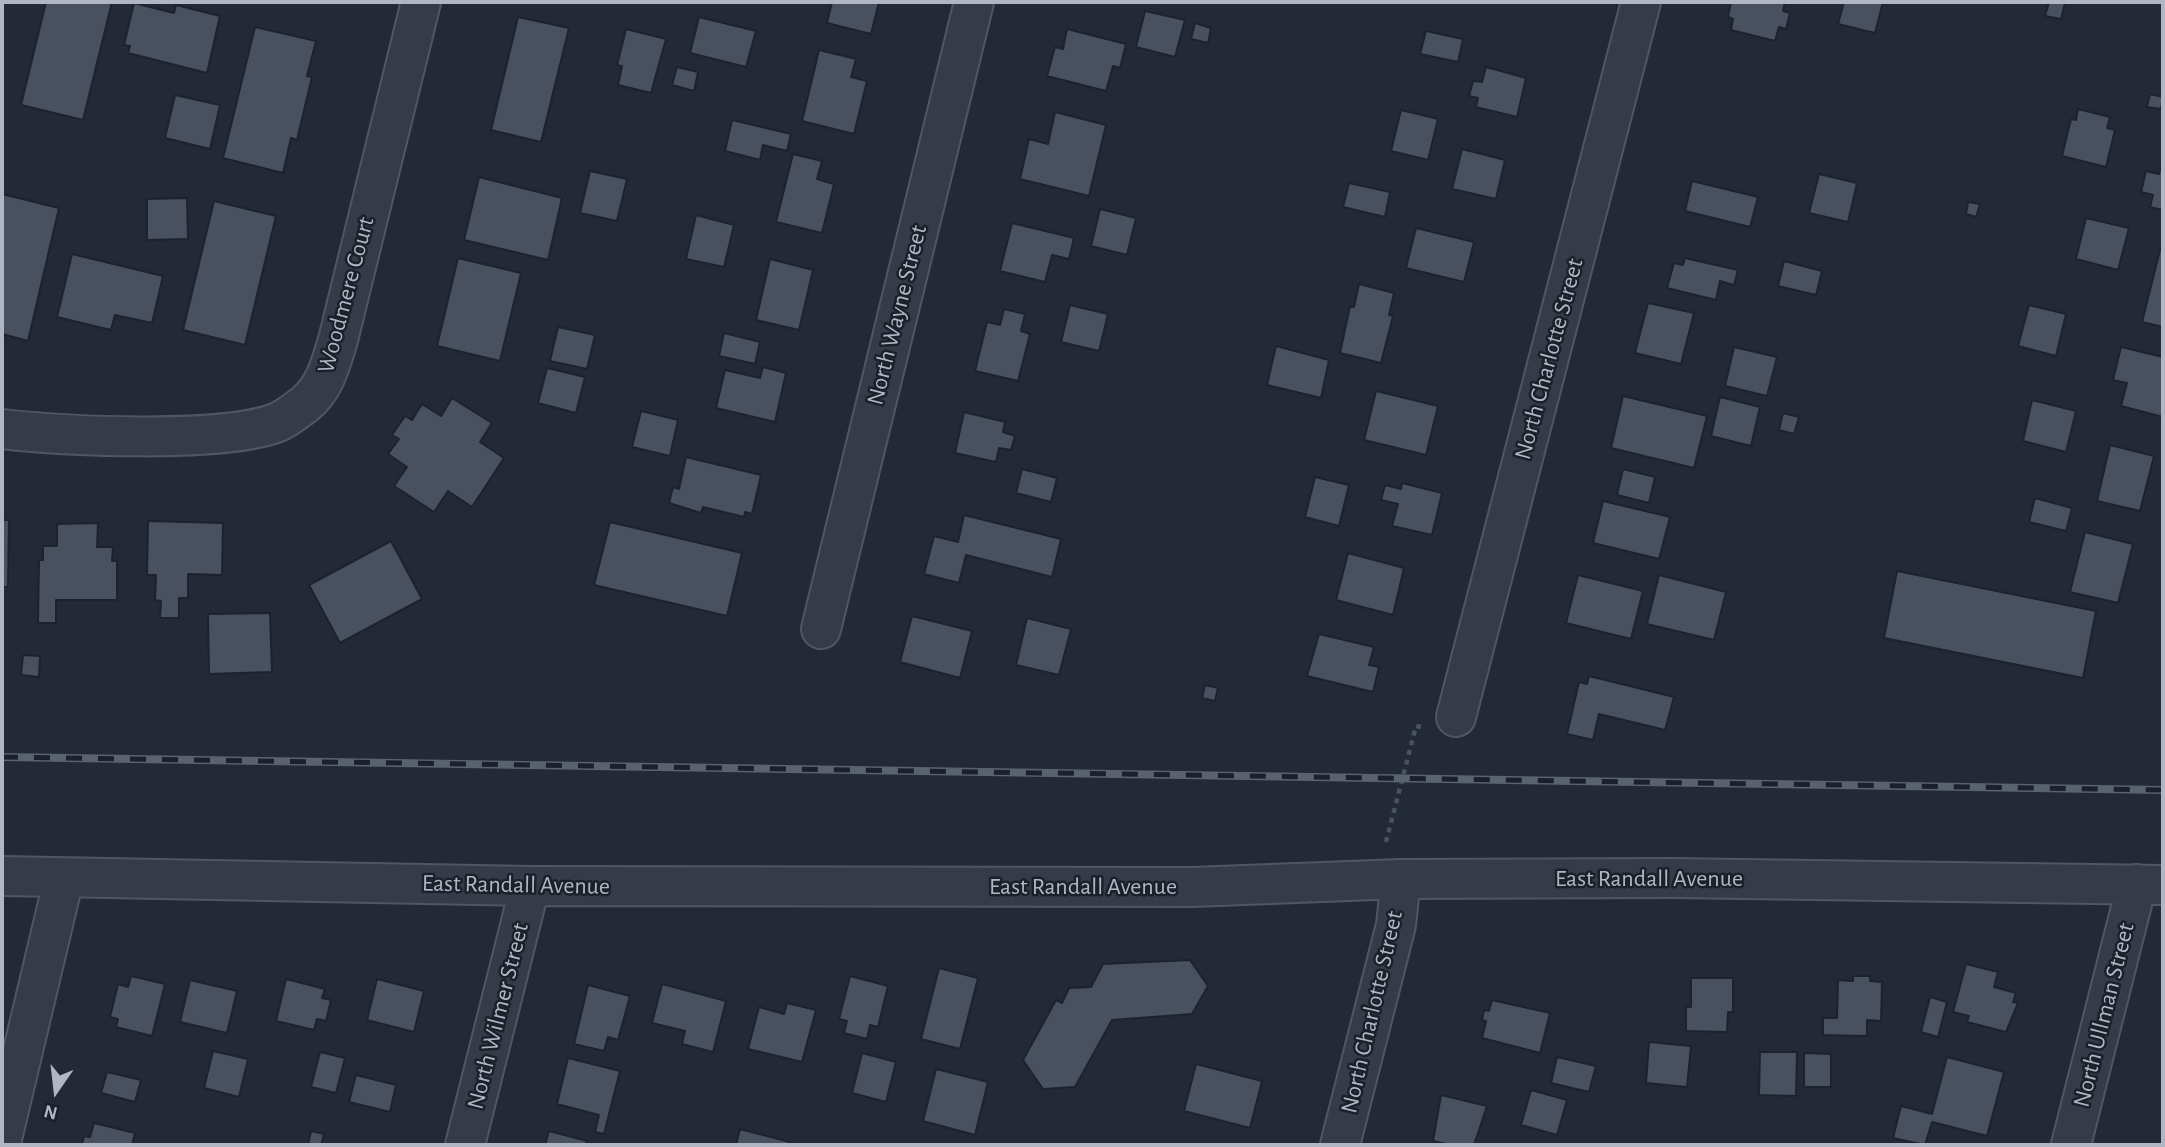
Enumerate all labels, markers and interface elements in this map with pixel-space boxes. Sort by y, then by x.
street label: Woodmere Court [311,214,381,376]
street label: North Wayne Street [861,222,933,408]
street label: North Charlotte Street [1508,255,1590,463]
street label: East Randall Avenue [1555,865,1743,893]
street label: East Randall Avenue [422,869,610,901]
street label: East Randall Avenue [989,873,1177,901]
street label: North Charlotte Street [1335,908,1409,1116]
street label: North Wilmer Street [461,920,535,1112]
street label: North Ullman Street [2067,920,2141,1110]
north arrow [21,1056,91,1126]
text: N [42,1101,60,1123]

